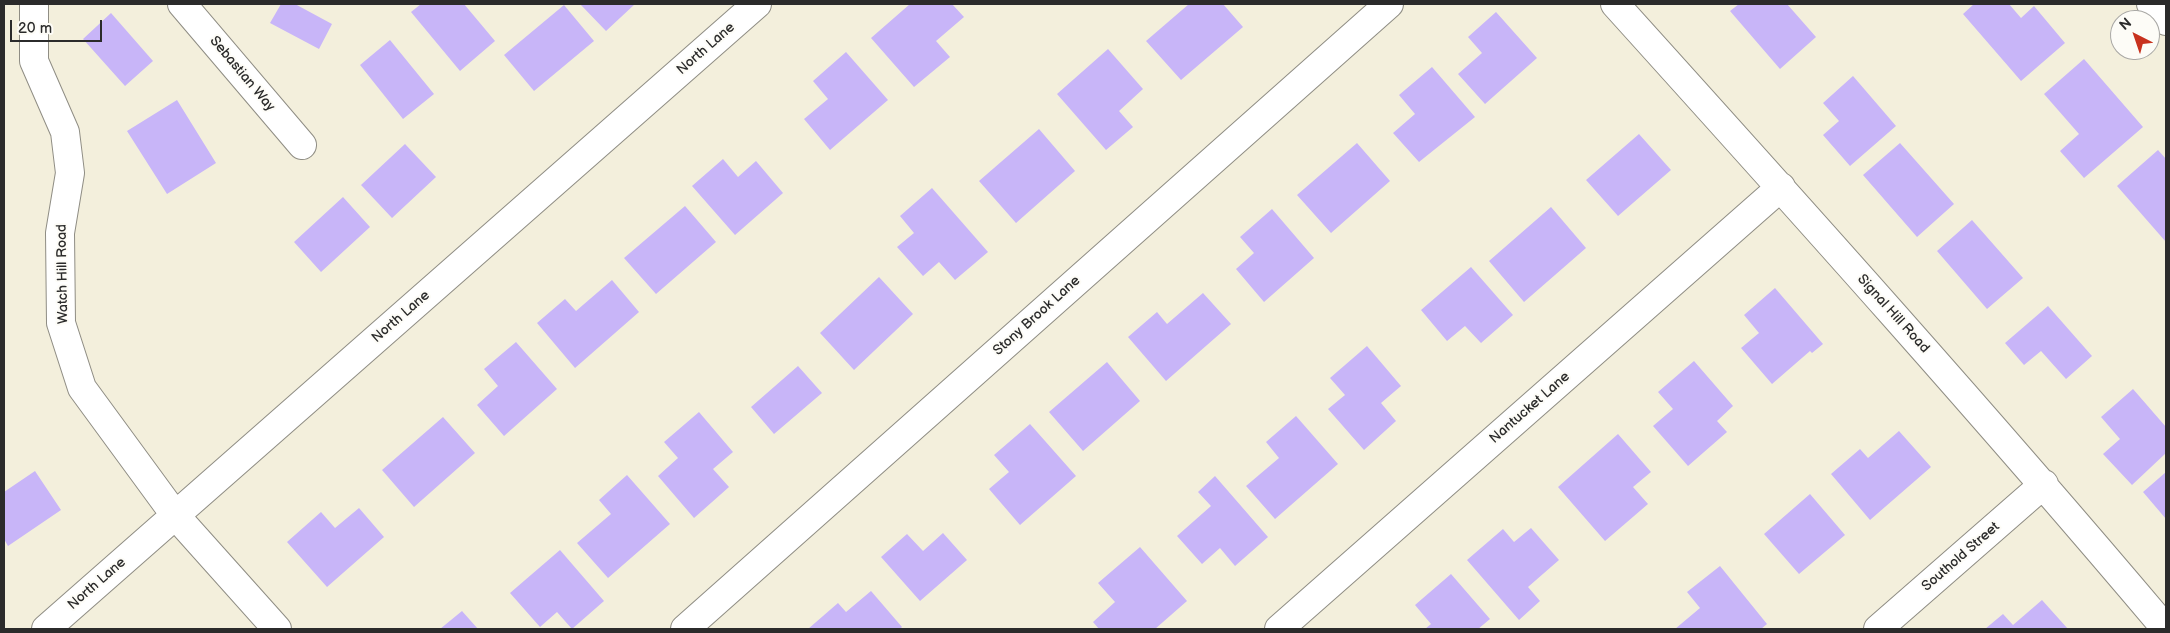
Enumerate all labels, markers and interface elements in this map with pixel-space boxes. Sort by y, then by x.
scale bar [12,10,105,42]
north arrow [2110,10,2160,60]
text: N [2116,14,2135,34]
text: 20 m [18,19,52,38]
street label: North Lane [674,19,738,79]
street label: Sebastian Way [206,33,278,115]
street label: Watch Hill Road [54,224,72,324]
street label: Signal Hill Road [1853,271,1933,357]
street label: Stony Brook Lane [990,273,1084,359]
street label: North Lane [369,287,433,347]
street label: Nantucket Lane [1487,369,1573,447]
street label: Southold Street [1919,519,2003,595]
street label: North Lane [65,554,129,614]

